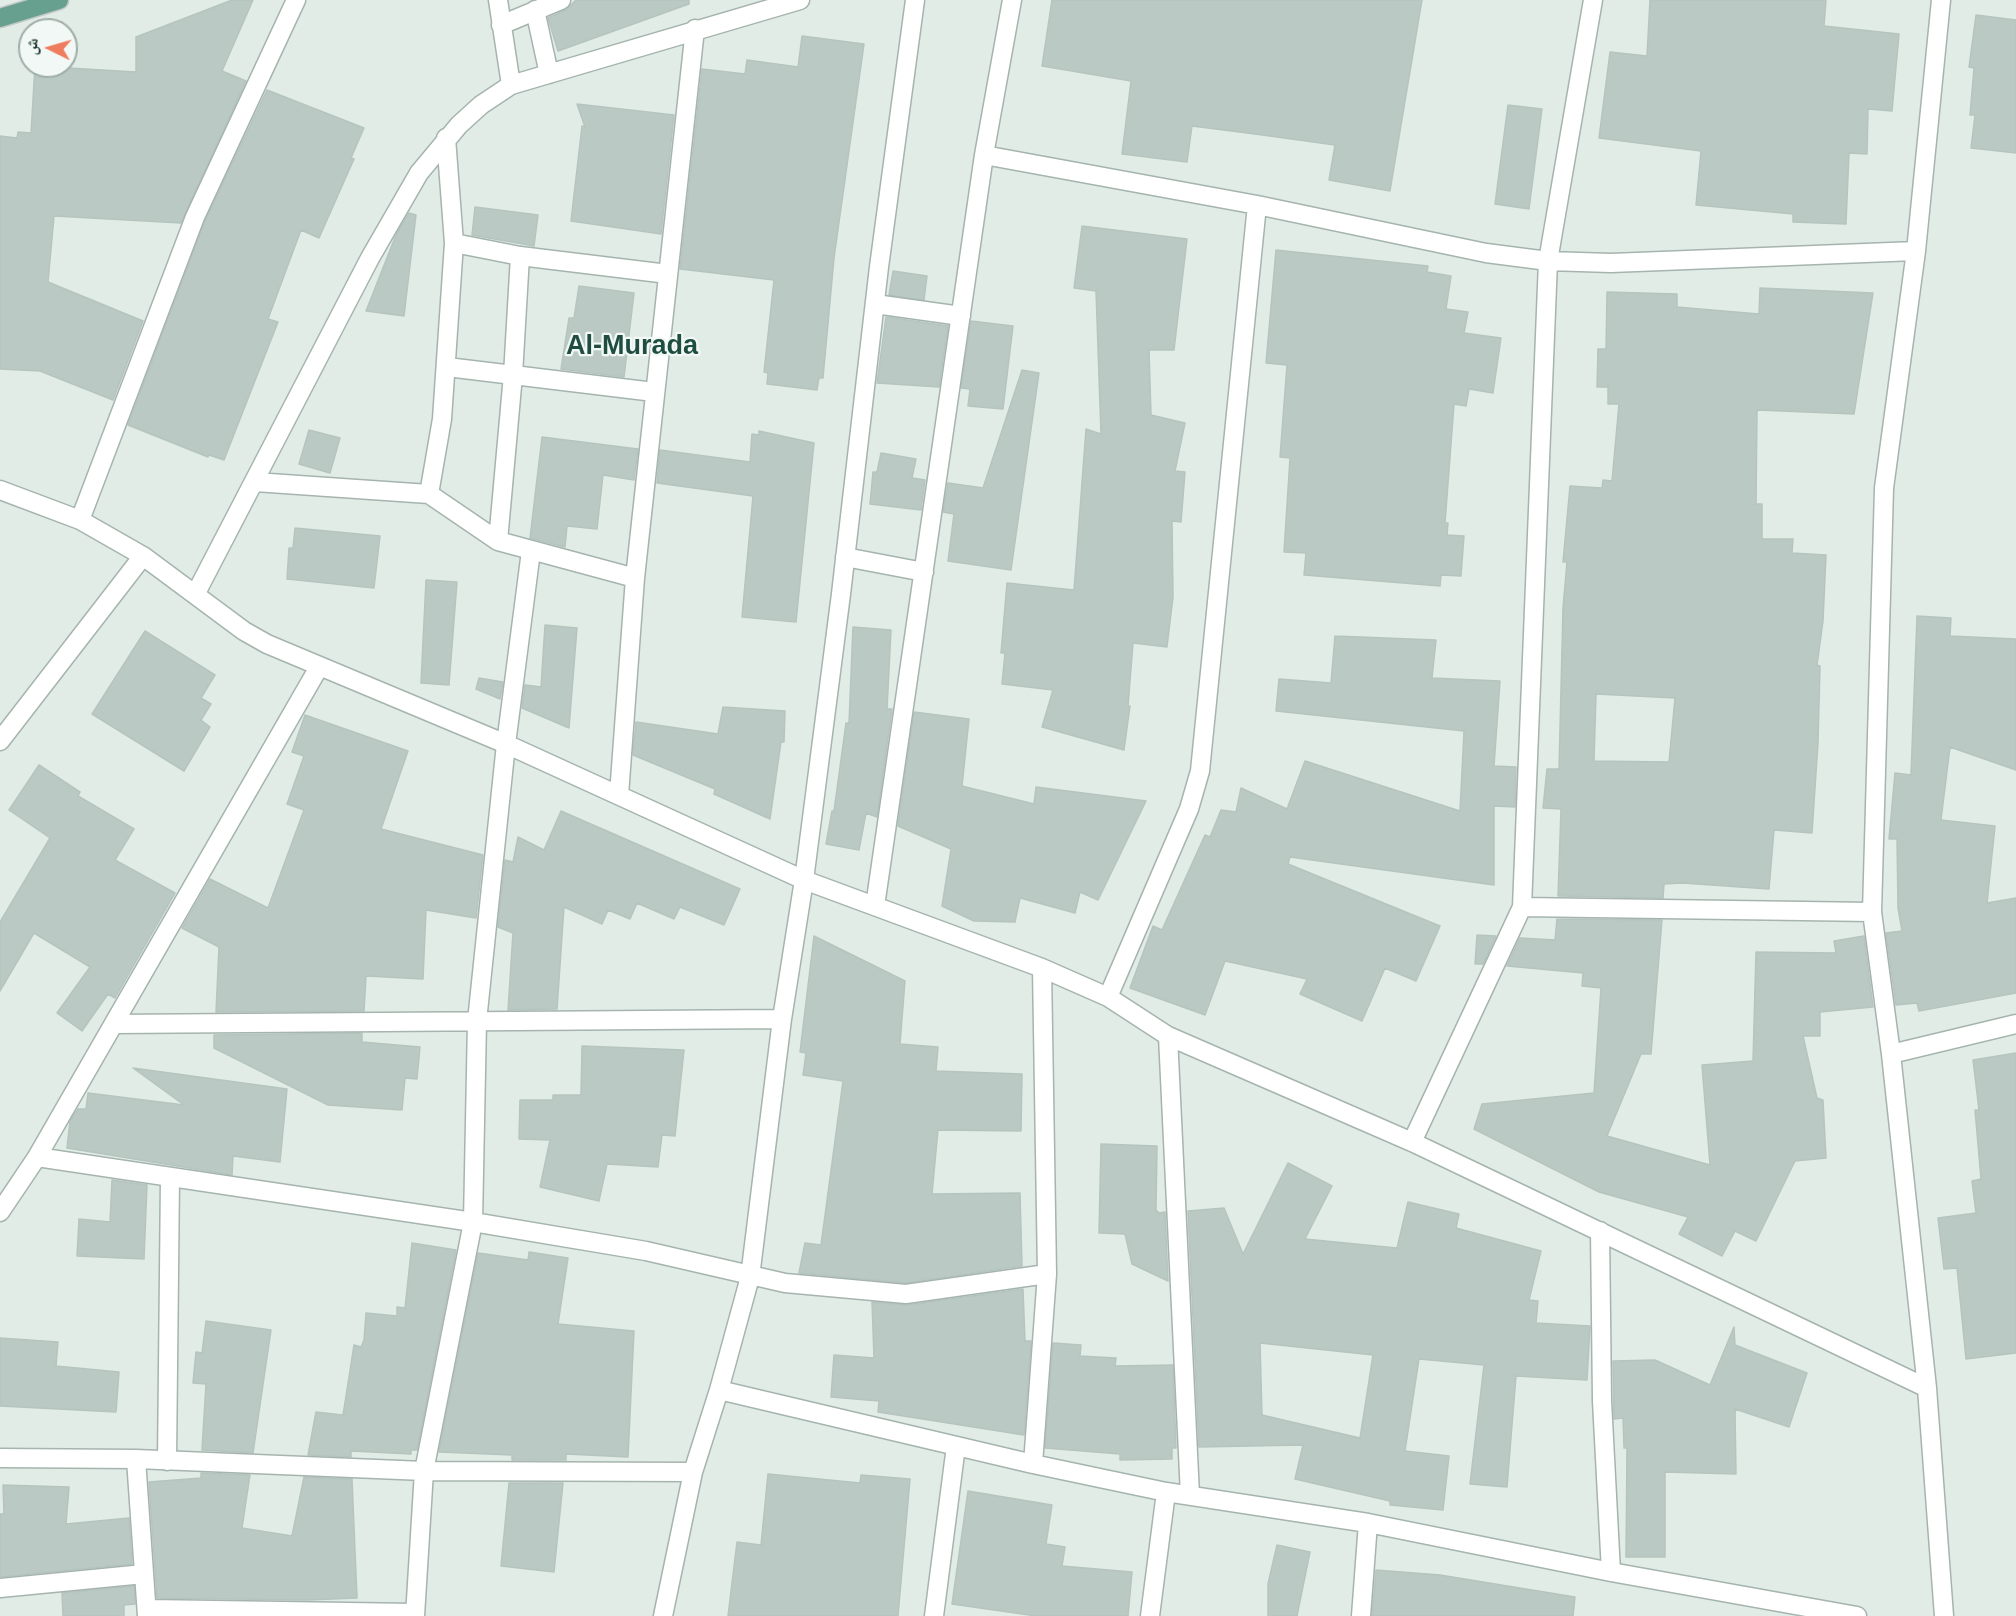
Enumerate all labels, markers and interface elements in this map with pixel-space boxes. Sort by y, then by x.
north arrow [18,18,78,78]
text: ش [22,37,41,56]
district label: Al-Murada [566,331,698,363]

